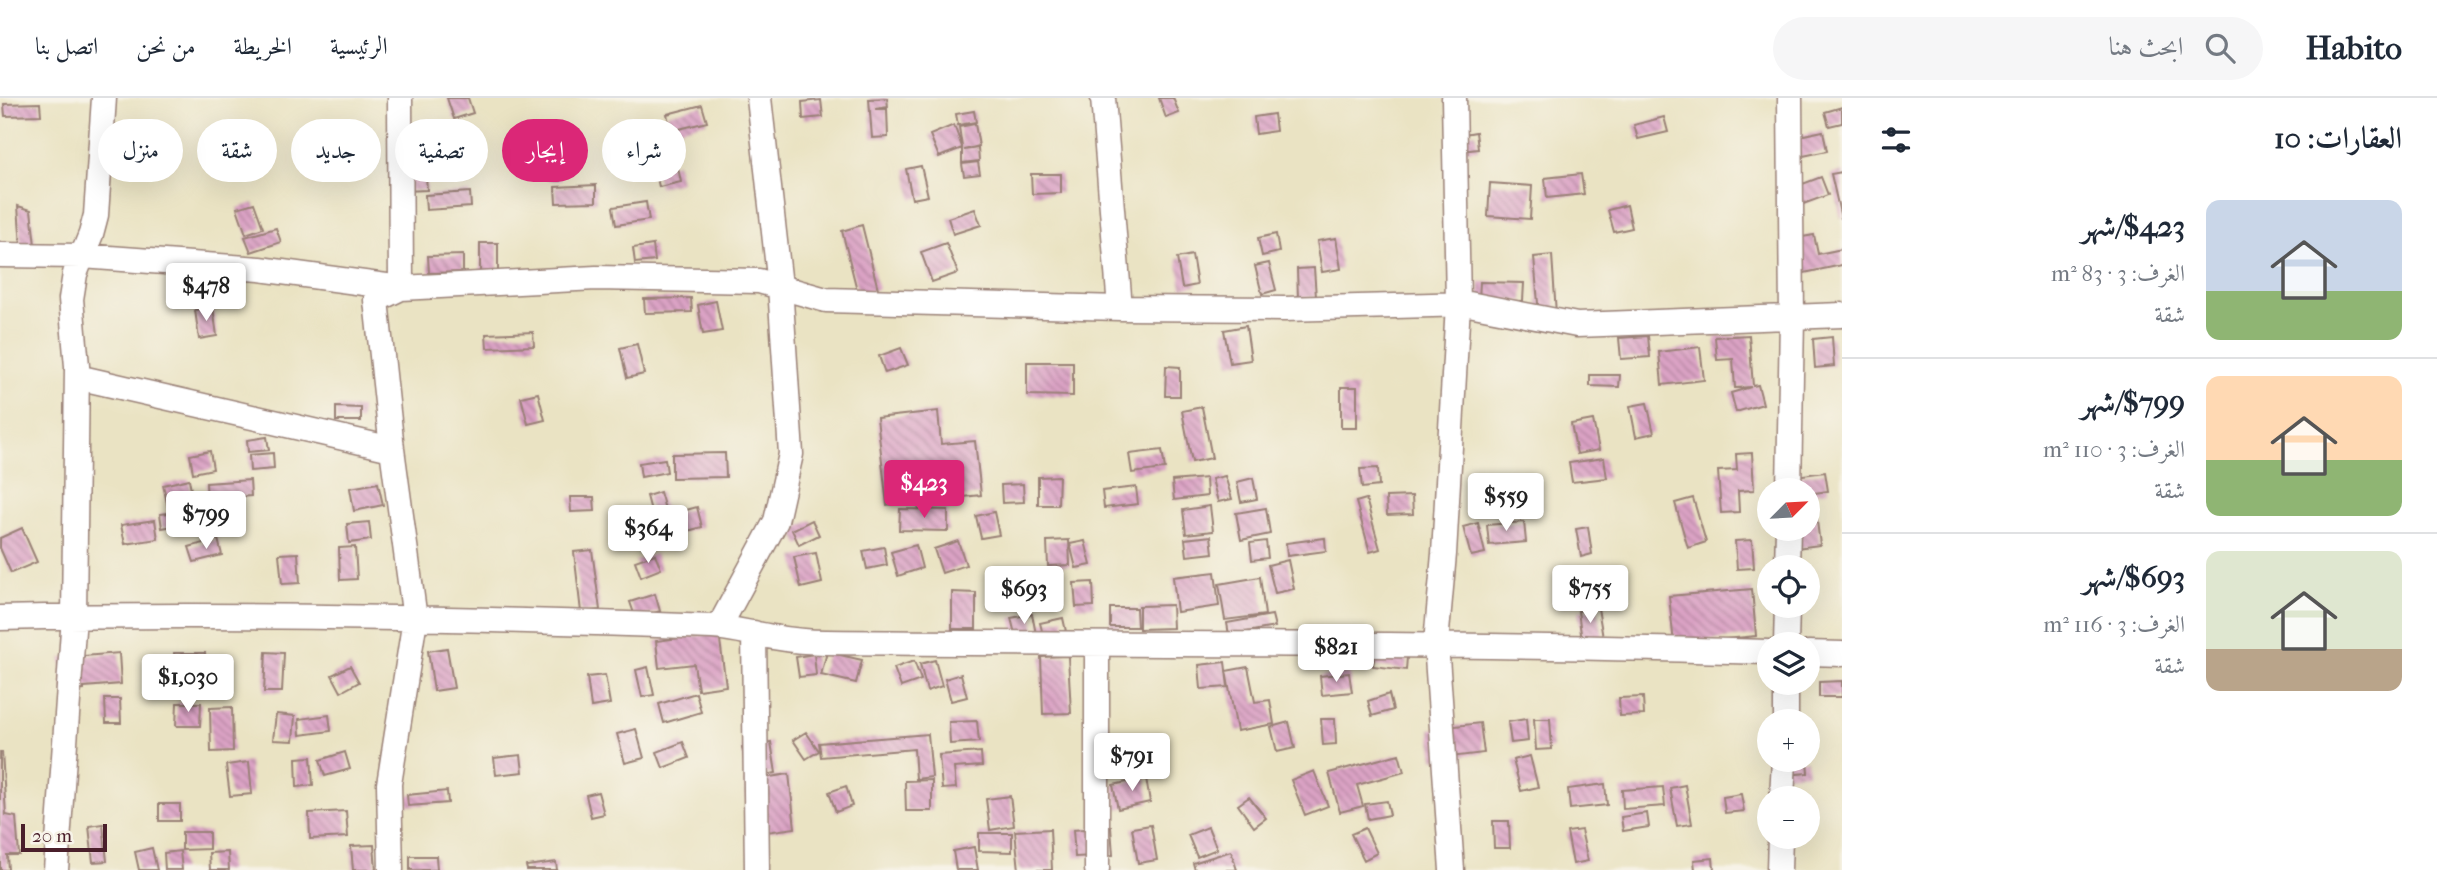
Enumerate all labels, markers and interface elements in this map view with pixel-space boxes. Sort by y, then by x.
search box [1773,17,2263,80]
icon: search [2201,29,2239,67]
text: Habito [2305,29,2402,68]
text: ابحث هنا [2109,31,2183,62]
text: اتصل بنا [35,32,98,60]
text: من نحن [136,32,196,60]
text: الخريطة [234,32,292,60]
text: الرئيسية [330,32,388,60]
chip: منزل [98,119,183,182]
chip: شقة [197,119,277,182]
chip: جديد [291,119,381,182]
chip: تصفية [395,119,488,182]
chip: إيجار [502,119,588,182]
chip: شراء [602,119,686,182]
icon: filters [1877,121,1915,159]
text: العقارات: 10 [2274,121,2402,156]
text: $423/شهر [2081,209,2185,244]
icon: home [2262,228,2346,312]
text: الغرف: 3 · 83 m² [2051,260,2185,287]
pin: $478 [165,264,247,323]
text: $478 [182,272,230,299]
text: شقة [2155,301,2185,328]
text: $799/شهر [2081,385,2185,420]
icon: home [2262,404,2346,488]
text: الغرف: 3 · 110 m² [2043,436,2185,463]
pin: $423 [883,460,965,520]
text: $423 [900,469,948,496]
pin: $559 [1465,474,1547,533]
text: شقة [2155,477,2185,504]
north arrow [1757,478,1820,541]
map controls [1757,478,1820,849]
text: $559 [1484,482,1528,509]
pin: $799 [165,491,247,551]
text: $799 [182,500,230,527]
pin: $364 [607,505,689,565]
text: $364 [624,514,672,541]
button: locate [1757,555,1820,618]
text: $693/شهر [2082,560,2185,595]
pin: $693 [983,566,1065,626]
pin: $755 [1549,566,1631,625]
text: $755 [1568,574,1612,601]
text: $693 [1001,575,1047,602]
icon: home [2262,579,2346,663]
text: الغرف: 3 · 116 m² [2043,611,2185,638]
pin: $821 [1295,624,1377,684]
button: layers [1757,632,1820,695]
text: $821 [1314,633,1358,660]
text: شقة [2155,652,2185,679]
pin: $1,030 [131,654,245,714]
text: $1,030 [158,663,218,690]
button: + [1757,709,1820,772]
pin: $791 [1091,734,1173,793]
text: $791 [1110,742,1154,769]
button: − [1757,786,1820,849]
scale bar [21,821,107,853]
text: 20 m [32,825,72,847]

